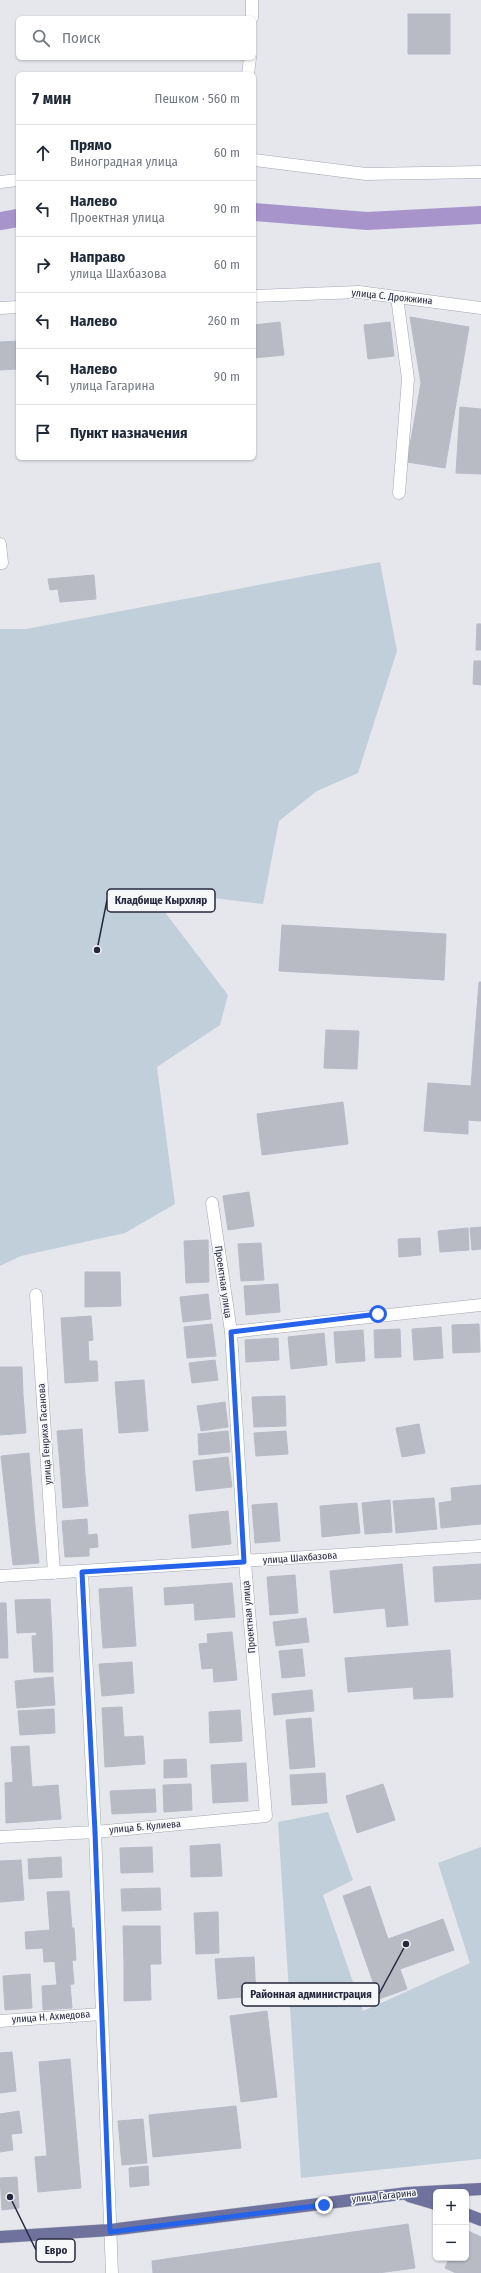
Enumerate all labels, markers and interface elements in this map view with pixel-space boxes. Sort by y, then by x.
search box [16,16,256,60]
icon: search [30,27,52,49]
text: Поиск [62,29,100,47]
text: 7 мин [32,88,71,109]
text: Пешком · 560 m [155,91,240,106]
text: Прямо [70,136,112,154]
icon: ahead [32,142,54,164]
text: 60 m [214,145,240,160]
text: Виноградная улица [70,154,178,169]
text: Налево [70,192,117,210]
icon: left [32,198,54,220]
text: 90 m [214,201,240,216]
text: Проектная улица [70,210,165,225]
text: Направо [70,248,125,266]
icon: right [32,254,54,276]
text: 60 m [214,257,240,272]
text: улица Шахбазова [70,266,167,281]
street label: улица С. Дрожжина [351,287,433,307]
icon: left [32,310,54,332]
text: Налево [70,312,117,330]
text: 260 m [208,313,240,328]
text: Налево [70,360,117,378]
icon: left [32,366,54,388]
text: 90 m [214,369,240,384]
text: улица Гагарина [70,378,155,393]
icon: arrive [32,422,54,444]
text: Пункт назначения [70,424,188,442]
callout: Кладбище Кырхляр [107,889,215,912]
text: Кладбище Кырхляр [115,894,207,907]
street label: Проектная улица [212,1245,234,1319]
route start [369,1305,387,1323]
street label: улица Генриха Гасанова [35,1383,55,1485]
street label: улица Шахбазова [262,1549,338,1567]
street label: Проектная улица [240,1580,258,1654]
street label: улица Б. Кулиева [109,1818,181,1836]
callout: Районная администрация [242,1983,379,2006]
text: Районная администрация [250,1988,372,2001]
street label: улица Н. Ахмедова [11,2008,91,2026]
street label: улица Гагарина [351,2187,417,2205]
map controls [433,2189,469,2261]
button: + [433,2189,469,2225]
route end [315,2196,333,2214]
button: − [433,2225,469,2261]
callout: Евро [36,2239,75,2262]
text: Евро [45,2244,67,2257]

